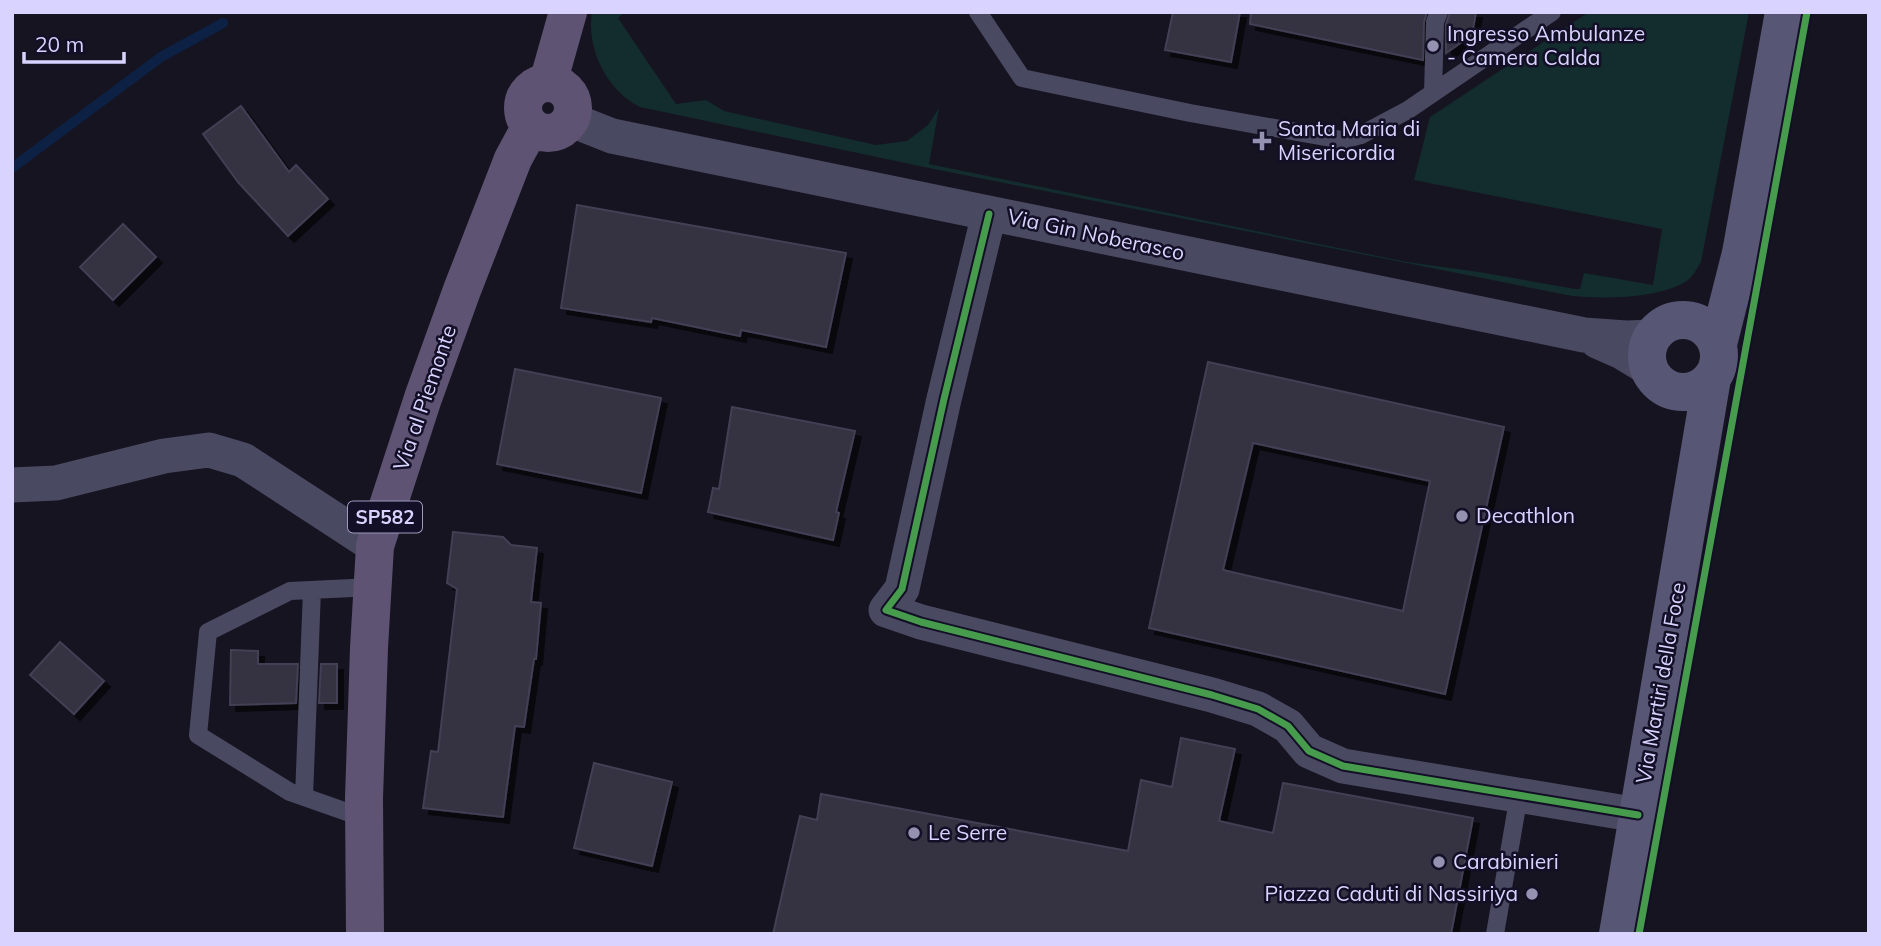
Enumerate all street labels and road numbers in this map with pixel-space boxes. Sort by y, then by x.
street label: Via Gin Noberasco [1005,203,1187,265]
street label: Via al Piemonte [387,321,461,474]
road number: SP582 [348,502,422,532]
street label: Via Martiri della Foce [1629,580,1691,786]

